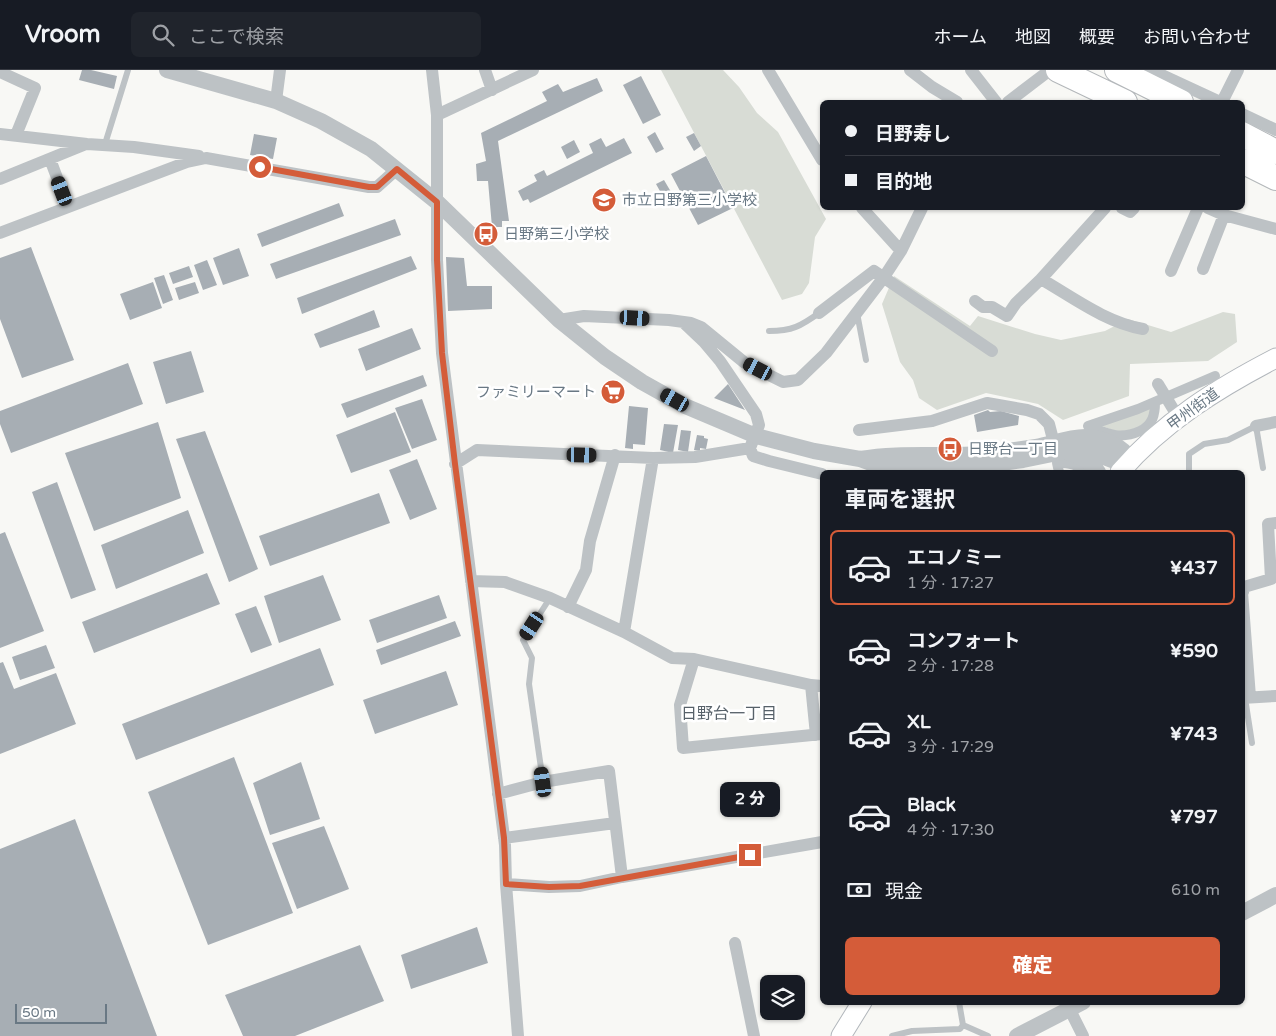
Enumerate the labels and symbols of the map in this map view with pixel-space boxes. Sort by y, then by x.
route start [249,156,271,178]
car [49,174,74,208]
school or university icon: 市立日野第三小学校 [591,187,617,213]
place label: 市立日野第三小学校 [622,191,757,209]
bus stop icon: 日野第三小学校 [473,221,499,247]
place label: 日野第三小学校 [504,225,609,243]
car [619,310,650,326]
car [741,356,774,382]
supermarket icon: ファミリーマート [600,379,626,405]
place label: ファミリーマート [476,383,596,401]
street label: 甲州街道 [1163,384,1223,434]
car [658,386,691,414]
bus stop icon: 日野台一丁目 [937,436,963,462]
place label: 日野台一丁目 [968,440,1058,458]
car [566,447,597,463]
car [517,609,546,643]
district label: 日野台一丁目 [681,704,777,724]
car [533,766,552,798]
callout: 2 分 [720,782,780,818]
route end [739,844,761,866]
scale bar [15,1001,108,1024]

